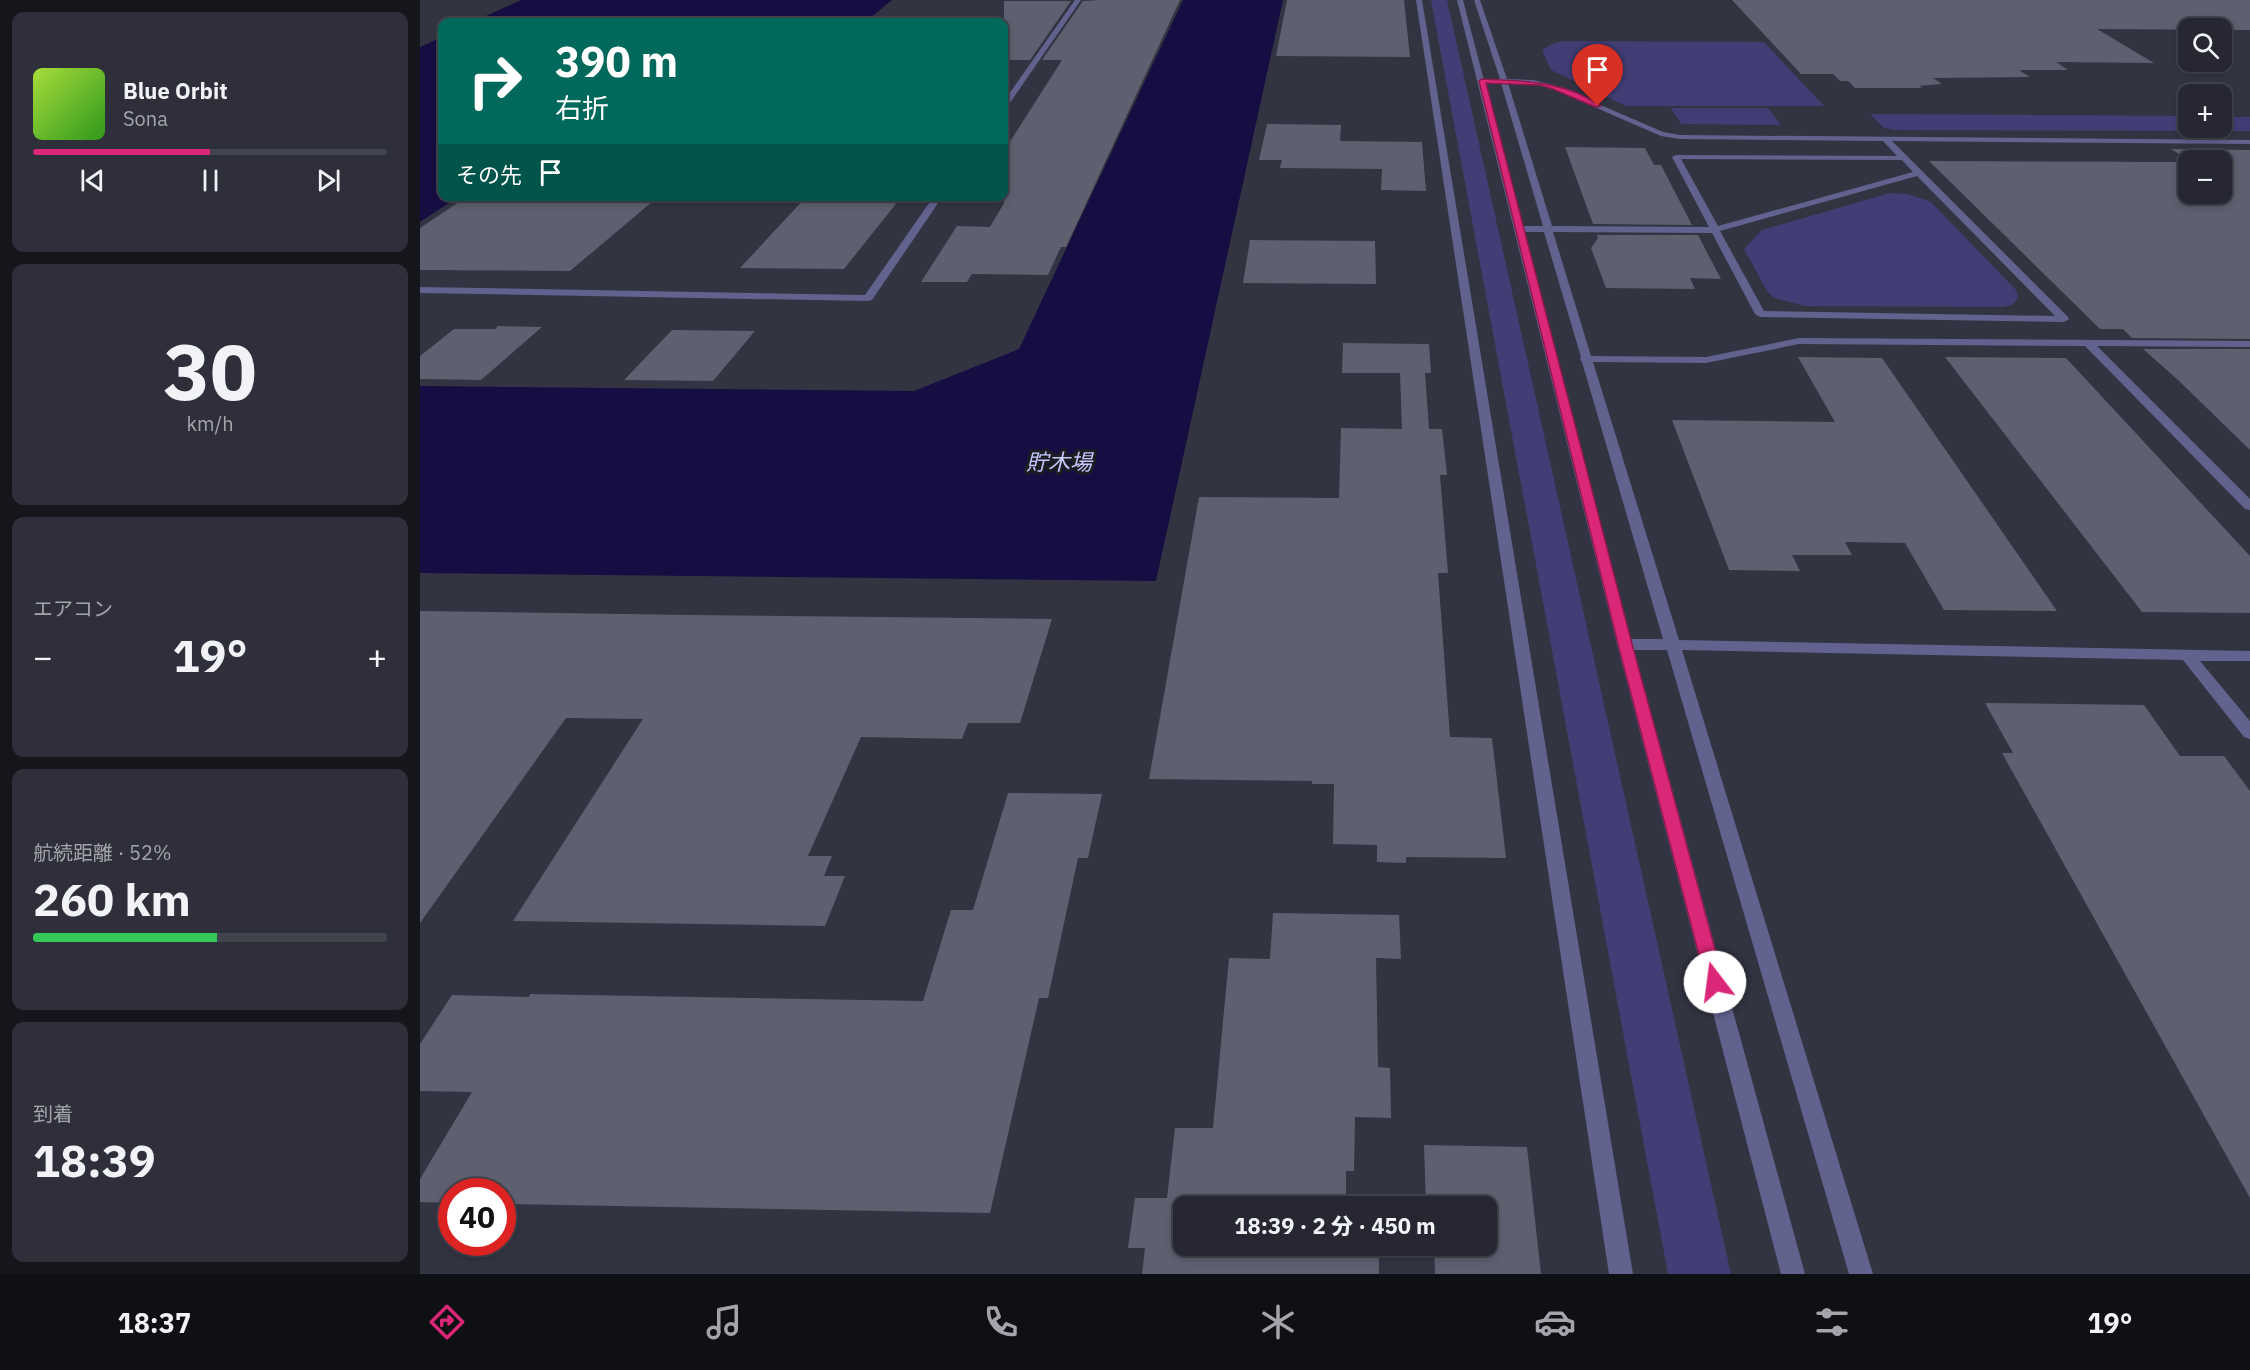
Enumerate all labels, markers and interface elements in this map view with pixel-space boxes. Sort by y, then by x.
map controls [2178,18,2232,204]
button: search [2178,18,2232,72]
text: 390 m [555,34,678,89]
icon: right [456,42,534,120]
pin [1572,44,1623,106]
icon: arrive [1581,53,1614,86]
text: Blue Orbit [123,76,228,105]
button: + [2178,84,2232,138]
text: 右折 [555,90,609,125]
text: Sona [123,105,168,132]
button: − [2178,150,2232,204]
icon: arrive [534,156,567,189]
text: その先 [456,160,522,189]
icon: previous [76,164,109,197]
icon: pause [194,164,227,197]
icon: next [312,164,345,197]
text: 30 [163,320,257,421]
text: km/h [186,410,234,437]
water label: 貯木場 [1026,447,1095,476]
text: エアコン [33,595,113,622]
text: 19° [172,626,248,684]
text: − [33,635,53,678]
text: + [367,635,387,678]
text: 航続距離 · 52% [33,839,172,866]
text: 260 km [33,870,191,928]
position arrow [1683,950,1747,1014]
text: 到着 [33,1100,73,1127]
text: 18:39 [33,1131,156,1189]
speed limit sign: 40 [438,1178,516,1256]
text: 18:39 · 2 分 · 450 m [1234,1211,1436,1240]
icon: directions [426,1301,468,1343]
icon: music [703,1301,745,1343]
icon: phone [980,1301,1022,1343]
icon: climate [1257,1301,1299,1343]
icon: car [1534,1301,1576,1343]
icon: filters [1811,1301,1853,1343]
text: 18:37 [117,1305,191,1340]
text: 19° [2087,1305,2132,1340]

